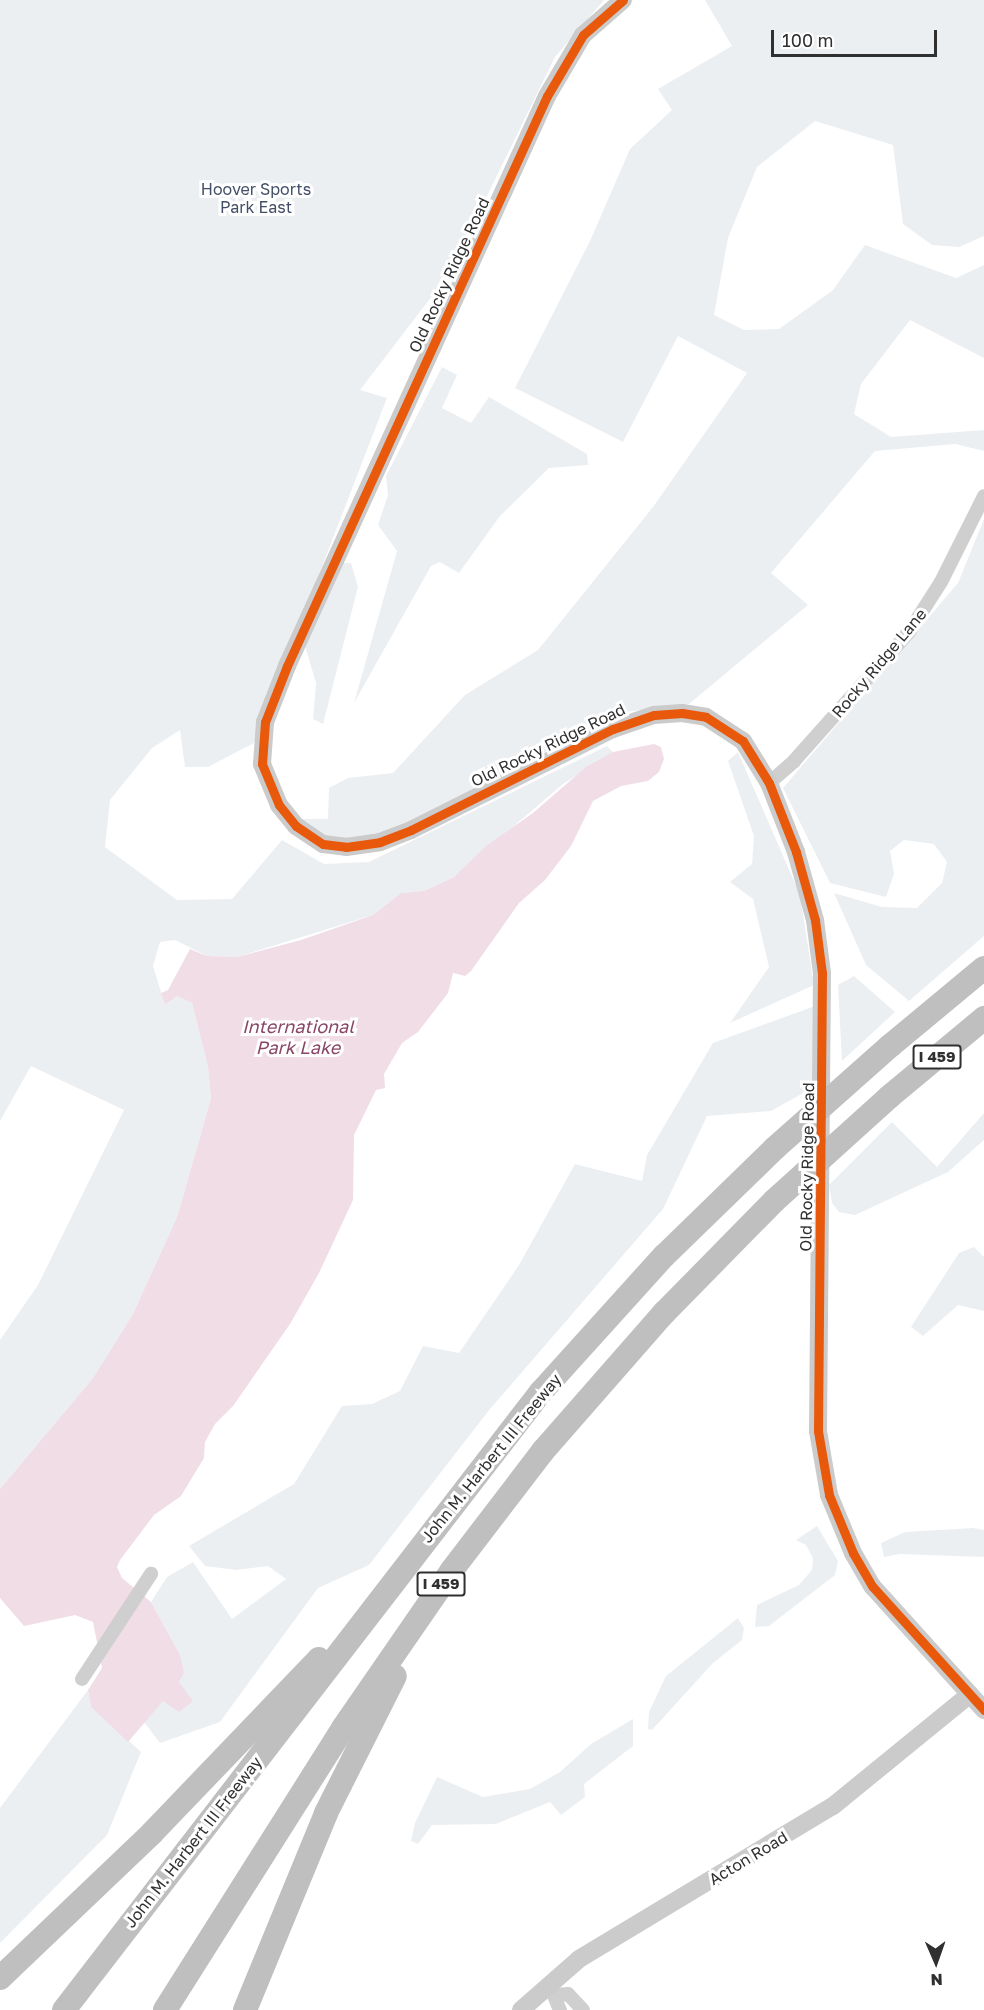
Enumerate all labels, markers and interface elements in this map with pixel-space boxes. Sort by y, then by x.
scale bar [774,18,940,56]
text: 100 m [782,29,833,51]
park label: Hoover Sports Park East [201,179,311,217]
street label: Old Rocky Ridge Road [405,194,493,356]
street label: Rocky Ridge Lane [828,604,930,722]
street label: Old Rocky Ridge Road [468,699,628,791]
water label: International Park Lake [242,1016,354,1058]
road number: I 459 [912,1045,962,1069]
street label: Old Rocky Ridge Road [796,1082,818,1252]
street label: John M. Harbert III Freeway [417,1370,565,1546]
road number: I 459 [416,1572,466,1596]
street label: John M. Harbert III Freeway [120,1753,266,1931]
street label: Acton Road [705,1827,791,1889]
north arrow [906,1932,966,1992]
text: N [930,1970,943,1990]

